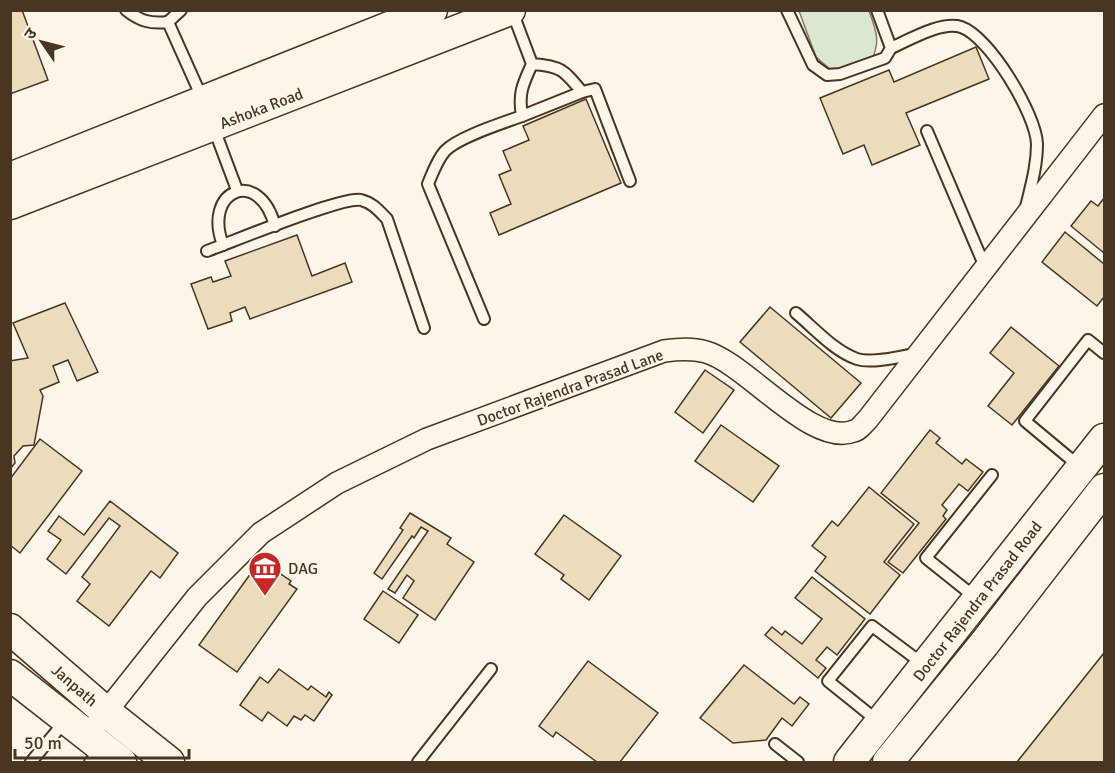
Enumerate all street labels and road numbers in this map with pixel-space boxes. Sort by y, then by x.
street label: Ashoka Road [217,84,306,134]
street label: Doctor Rajendra Prasad Lane [474,345,666,431]
street label: Doctor Rajendra Prasad Road [909,517,1047,686]
street label: Janpath [47,660,101,711]

